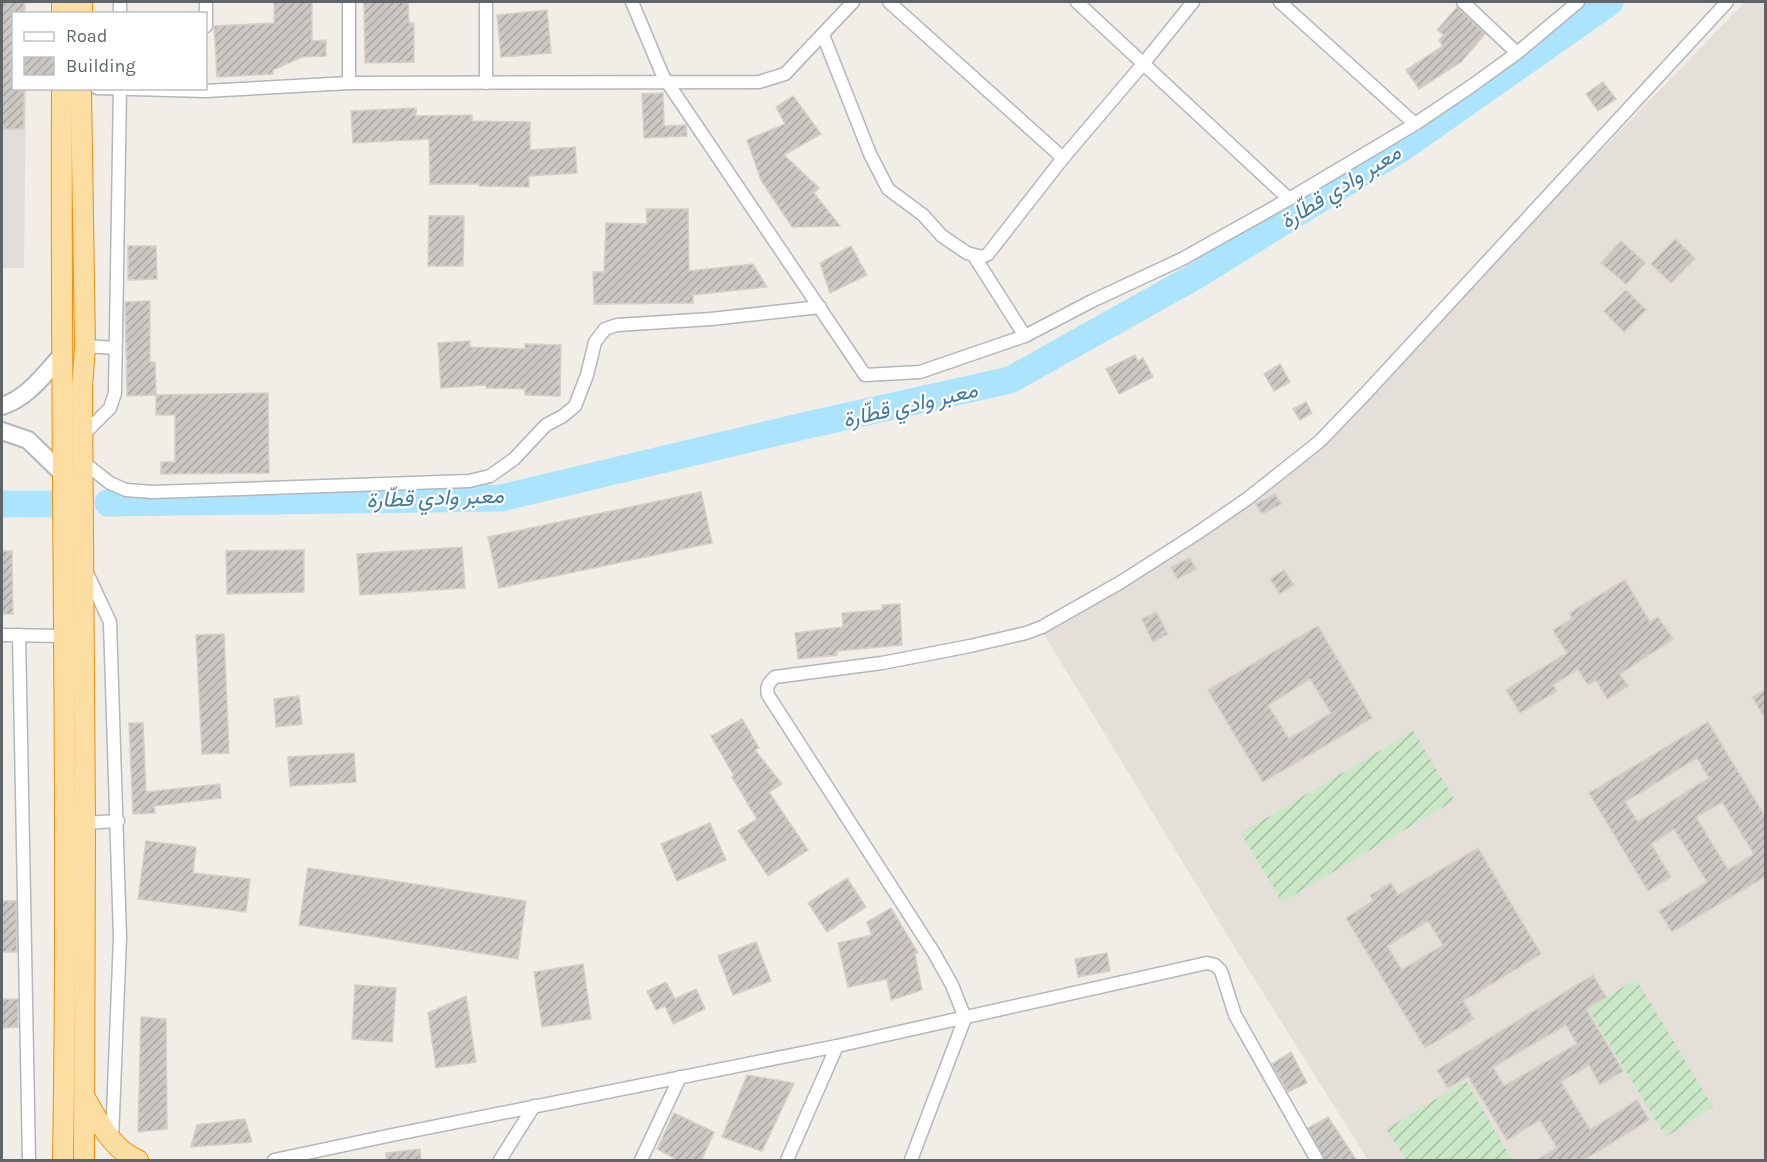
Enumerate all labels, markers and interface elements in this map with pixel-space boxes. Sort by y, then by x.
legend [12,12,207,90]
text: Road [66,25,107,47]
text: Building [66,55,136,77]
water label: معبر وادي قطّارة [1275,139,1408,238]
water label: معبر وادي قطّارة [840,376,981,437]
water label: معبر وادي قطّارة [366,482,505,517]

